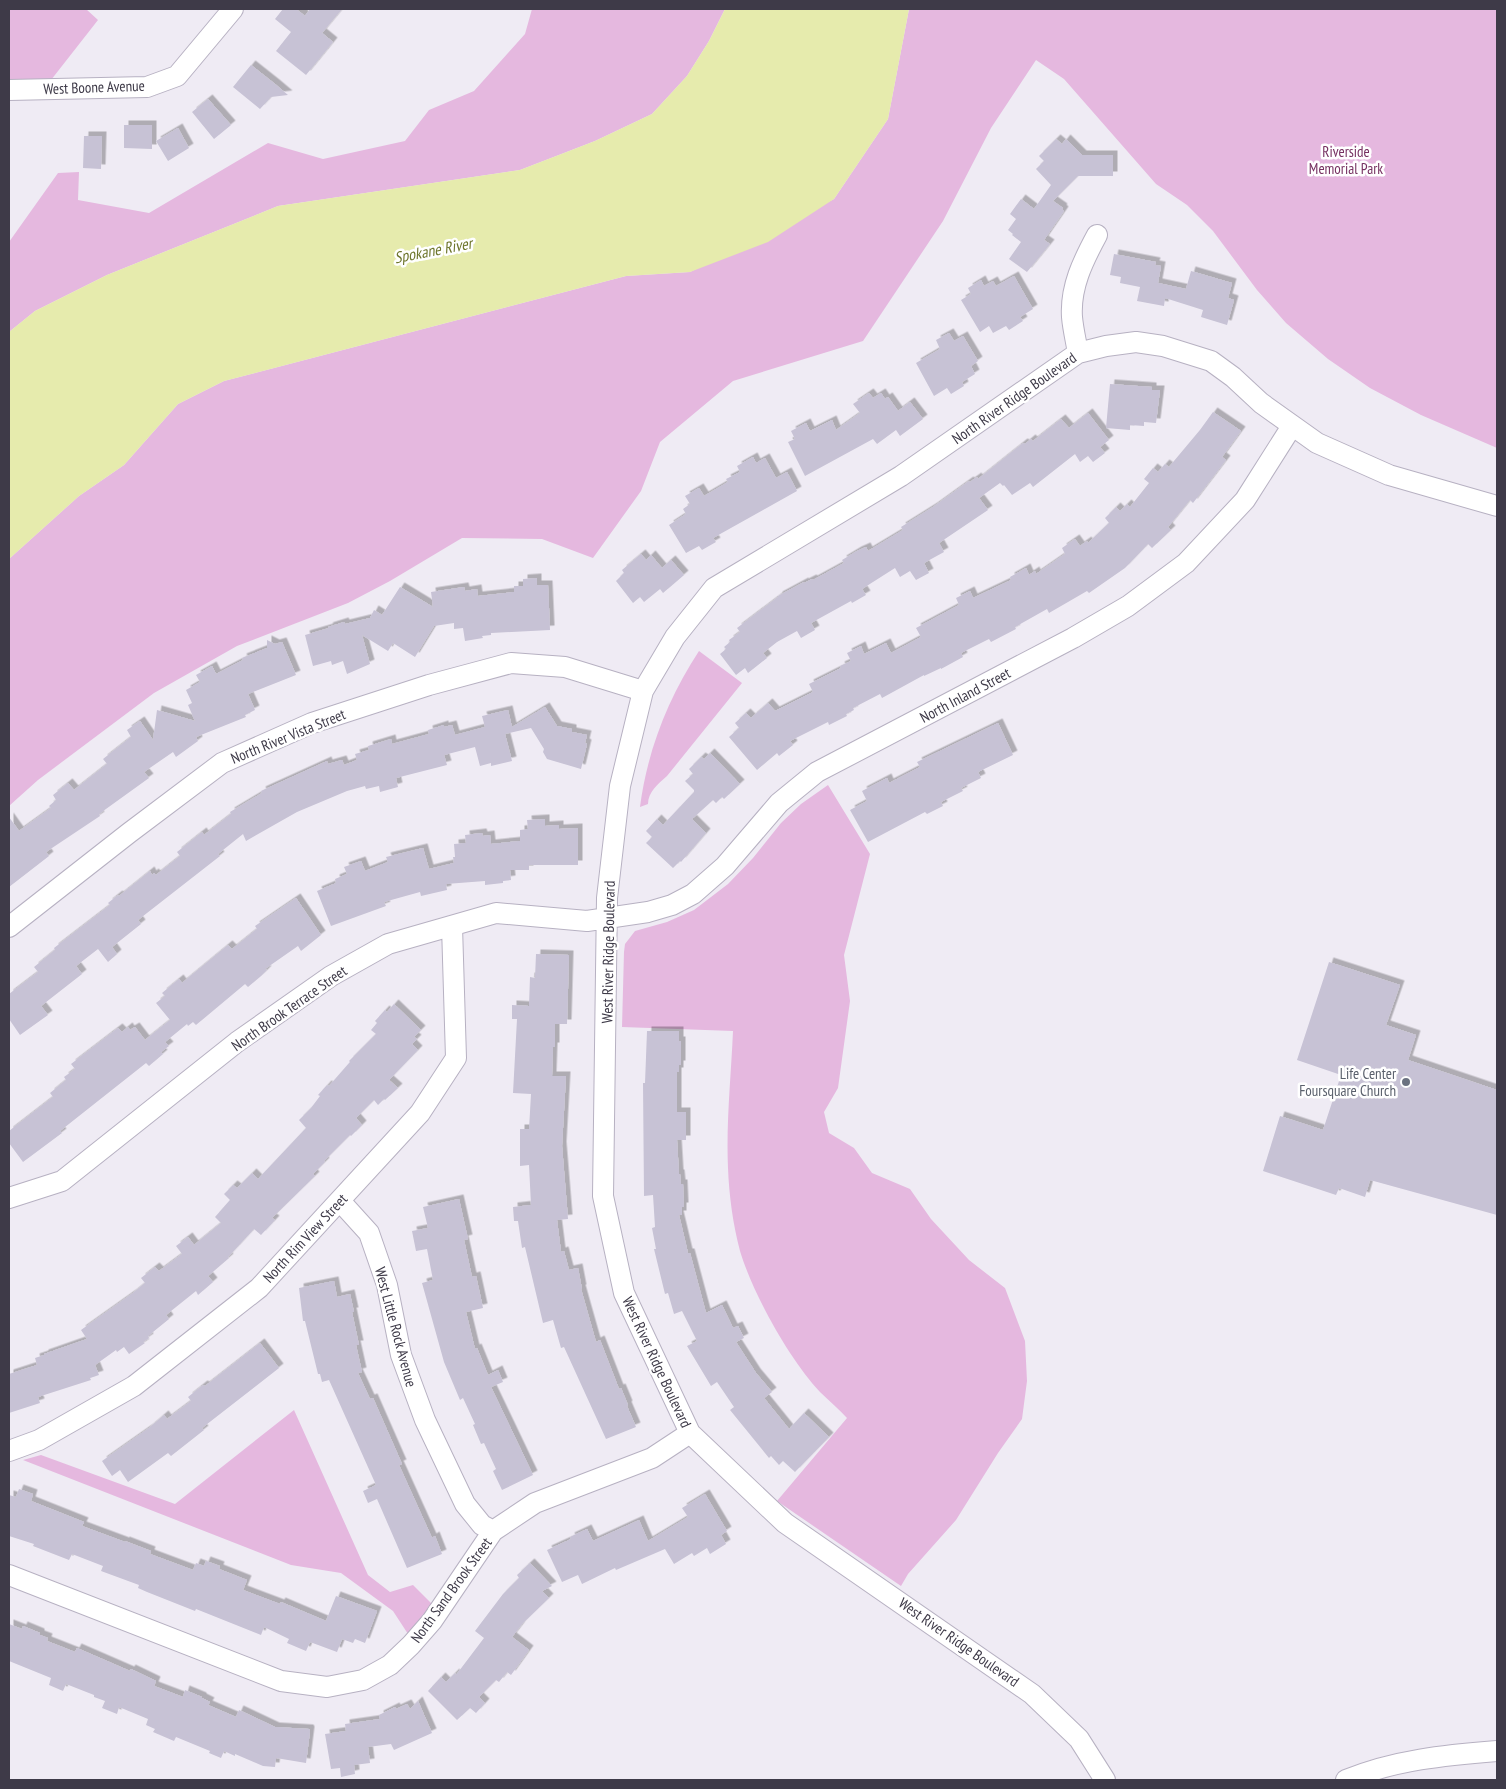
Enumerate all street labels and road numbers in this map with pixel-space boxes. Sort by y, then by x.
street label: West Boone Avenue [43,76,145,98]
street label: North River Ridge Boulevard [948,348,1080,448]
street label: North Inland Street [916,663,1014,727]
street label: North River Vista Street [228,704,348,768]
street label: West River Ridge Boulevard [597,881,619,1023]
street label: North Brook Terrace Street [228,961,350,1055]
street label: North Rim View Street [259,1189,351,1287]
street label: West Little Rock Avenue [371,1265,421,1389]
street label: West River Ridge Boulevard [618,1293,696,1431]
street label: North Sand Brook Street [406,1534,496,1646]
street label: West River Ridge Boulevard [895,1593,1023,1691]

